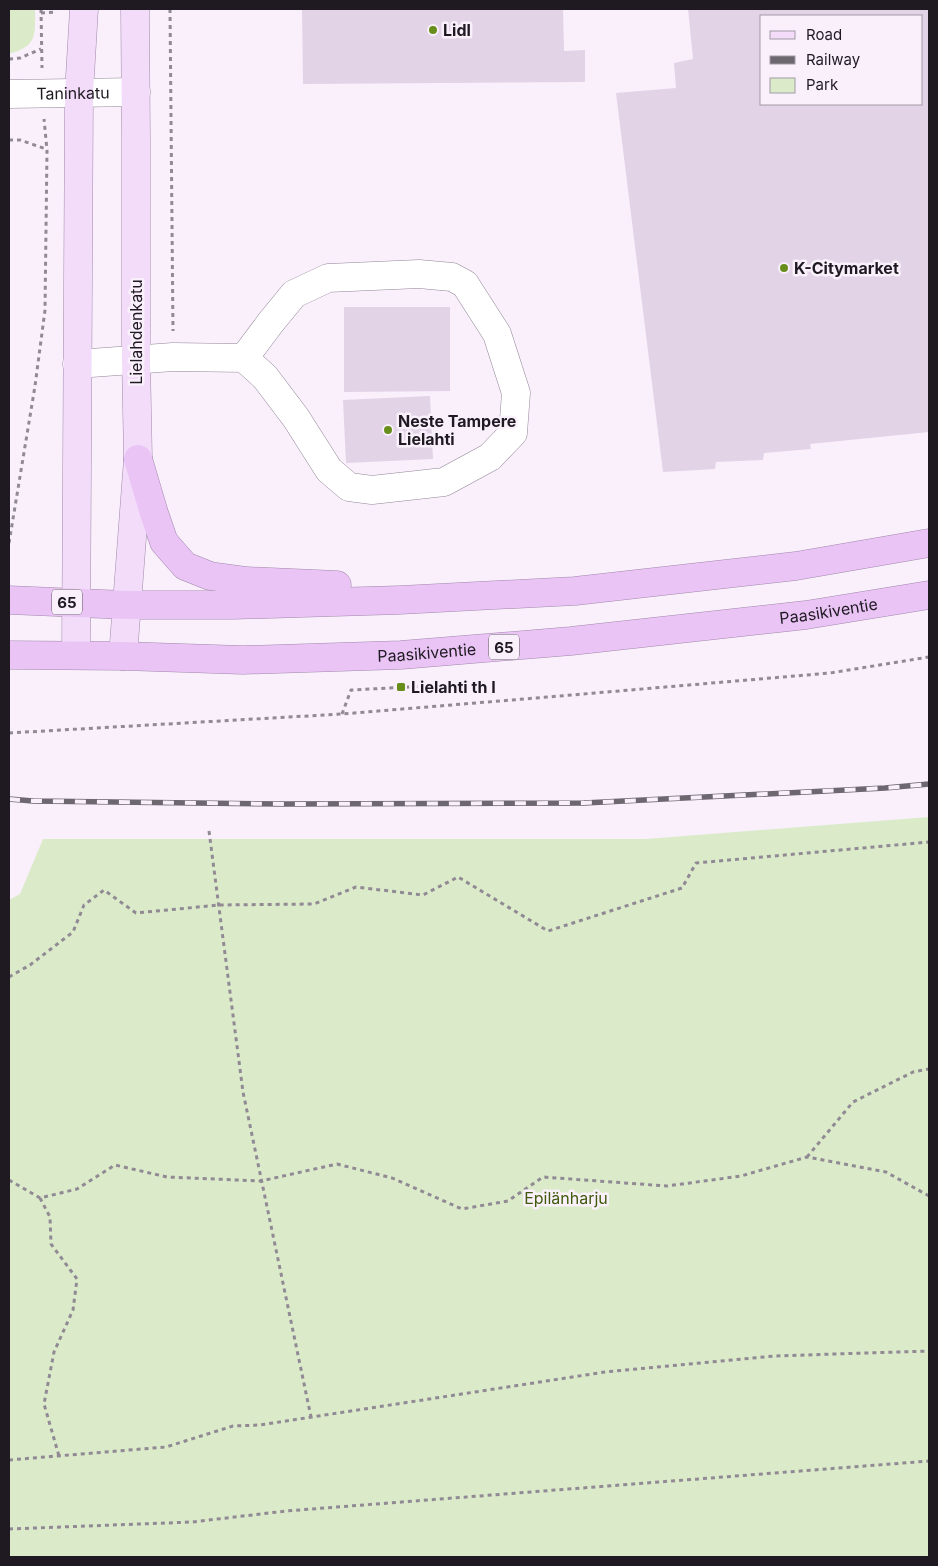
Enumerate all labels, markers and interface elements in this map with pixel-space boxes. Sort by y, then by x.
legend [760,15,923,105]
place label: Lidl [443,20,471,40]
marker: Lidl [427,24,439,36]
text: Road [806,25,842,44]
text: Railway [806,50,861,69]
text: Park [806,75,839,94]
street label: Taninkatu [36,82,110,104]
place label: K-Citymarket [794,258,899,278]
marker: K-Citymarket [778,262,790,274]
street label: Lielahdenkatu [126,279,146,385]
place label: Neste Tampere Lielahti [398,411,516,449]
marker: Neste Tampere Lielahti [382,424,394,436]
road number: 65 [52,590,82,614]
street label: Paasikiventie [778,594,879,628]
road number: 65 [489,634,519,660]
street label: Paasikiventie [377,639,477,666]
place label: Lielahti th I [411,677,496,697]
marker: Lielahti th I [395,681,407,693]
park label: Epilänharju [524,1188,608,1208]

